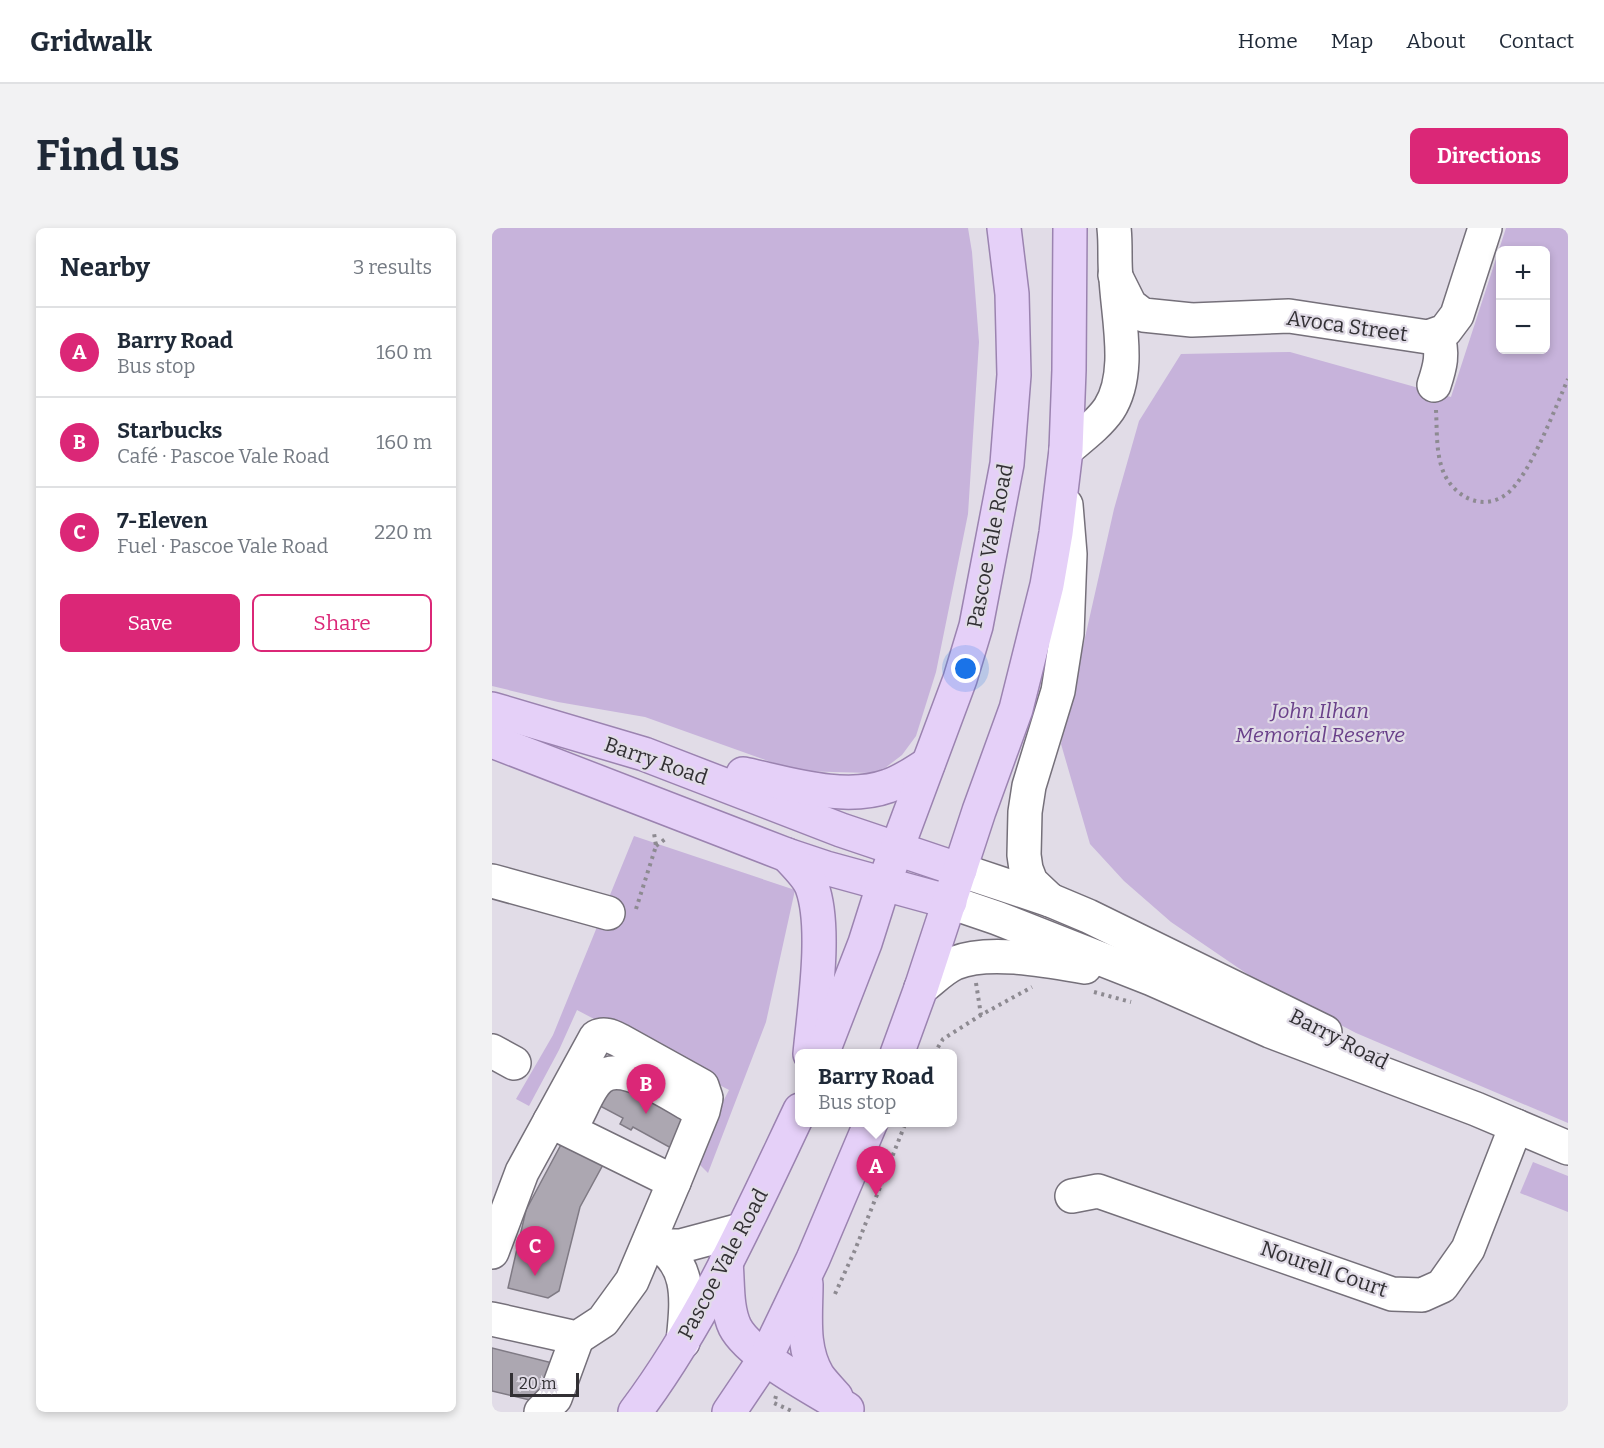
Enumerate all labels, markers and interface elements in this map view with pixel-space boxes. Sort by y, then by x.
text: Gridwalk [30,25,152,58]
text: Home [1238,28,1298,54]
text: Map [1331,28,1373,54]
text: About [1406,28,1466,54]
text: Contact [1499,28,1574,54]
button: Directions [1410,128,1568,184]
text: Find us [36,131,180,181]
map controls [1496,246,1550,354]
button: + [1496,246,1550,300]
text: Nearby [60,252,150,283]
text: 3 results [353,255,432,279]
button: − [1496,300,1550,354]
street label: Avoca Street [1285,305,1410,347]
text: Barry Road [117,327,233,354]
text: A [72,340,87,364]
text: 160 m [376,340,432,364]
text: Bus stop [117,354,195,378]
text: Starbucks [117,417,222,444]
text: B [73,430,86,454]
text: 160 m [376,430,432,454]
text: Café · Pascoe Vale Road [117,444,329,468]
street label: Pascoe Vale Road [961,462,1019,630]
text: 7-Eleven [117,507,208,534]
text: C [73,520,86,544]
text: 220 m [374,520,432,544]
text: Fuel · Pascoe Vale Road [117,534,328,558]
button: Save [60,594,240,652]
button: Share [252,594,432,652]
your location [951,654,980,683]
park label: John Ilhan Memorial Reserve [1235,698,1405,748]
street label: Barry Road [601,731,711,791]
street label: Barry Road [1285,1003,1393,1075]
popup [795,1049,957,1127]
text: Barry Road [818,1063,934,1090]
pin: B [626,1064,666,1114]
text: Bus stop [818,1090,896,1114]
pin: A [856,1146,896,1196]
street label: Pascoe Vale Road [672,1184,774,1344]
pin: C [516,1226,555,1276]
street label: Nourell Court [1257,1235,1391,1303]
scale bar [510,1370,579,1398]
text: 20 m [519,1374,556,1393]

